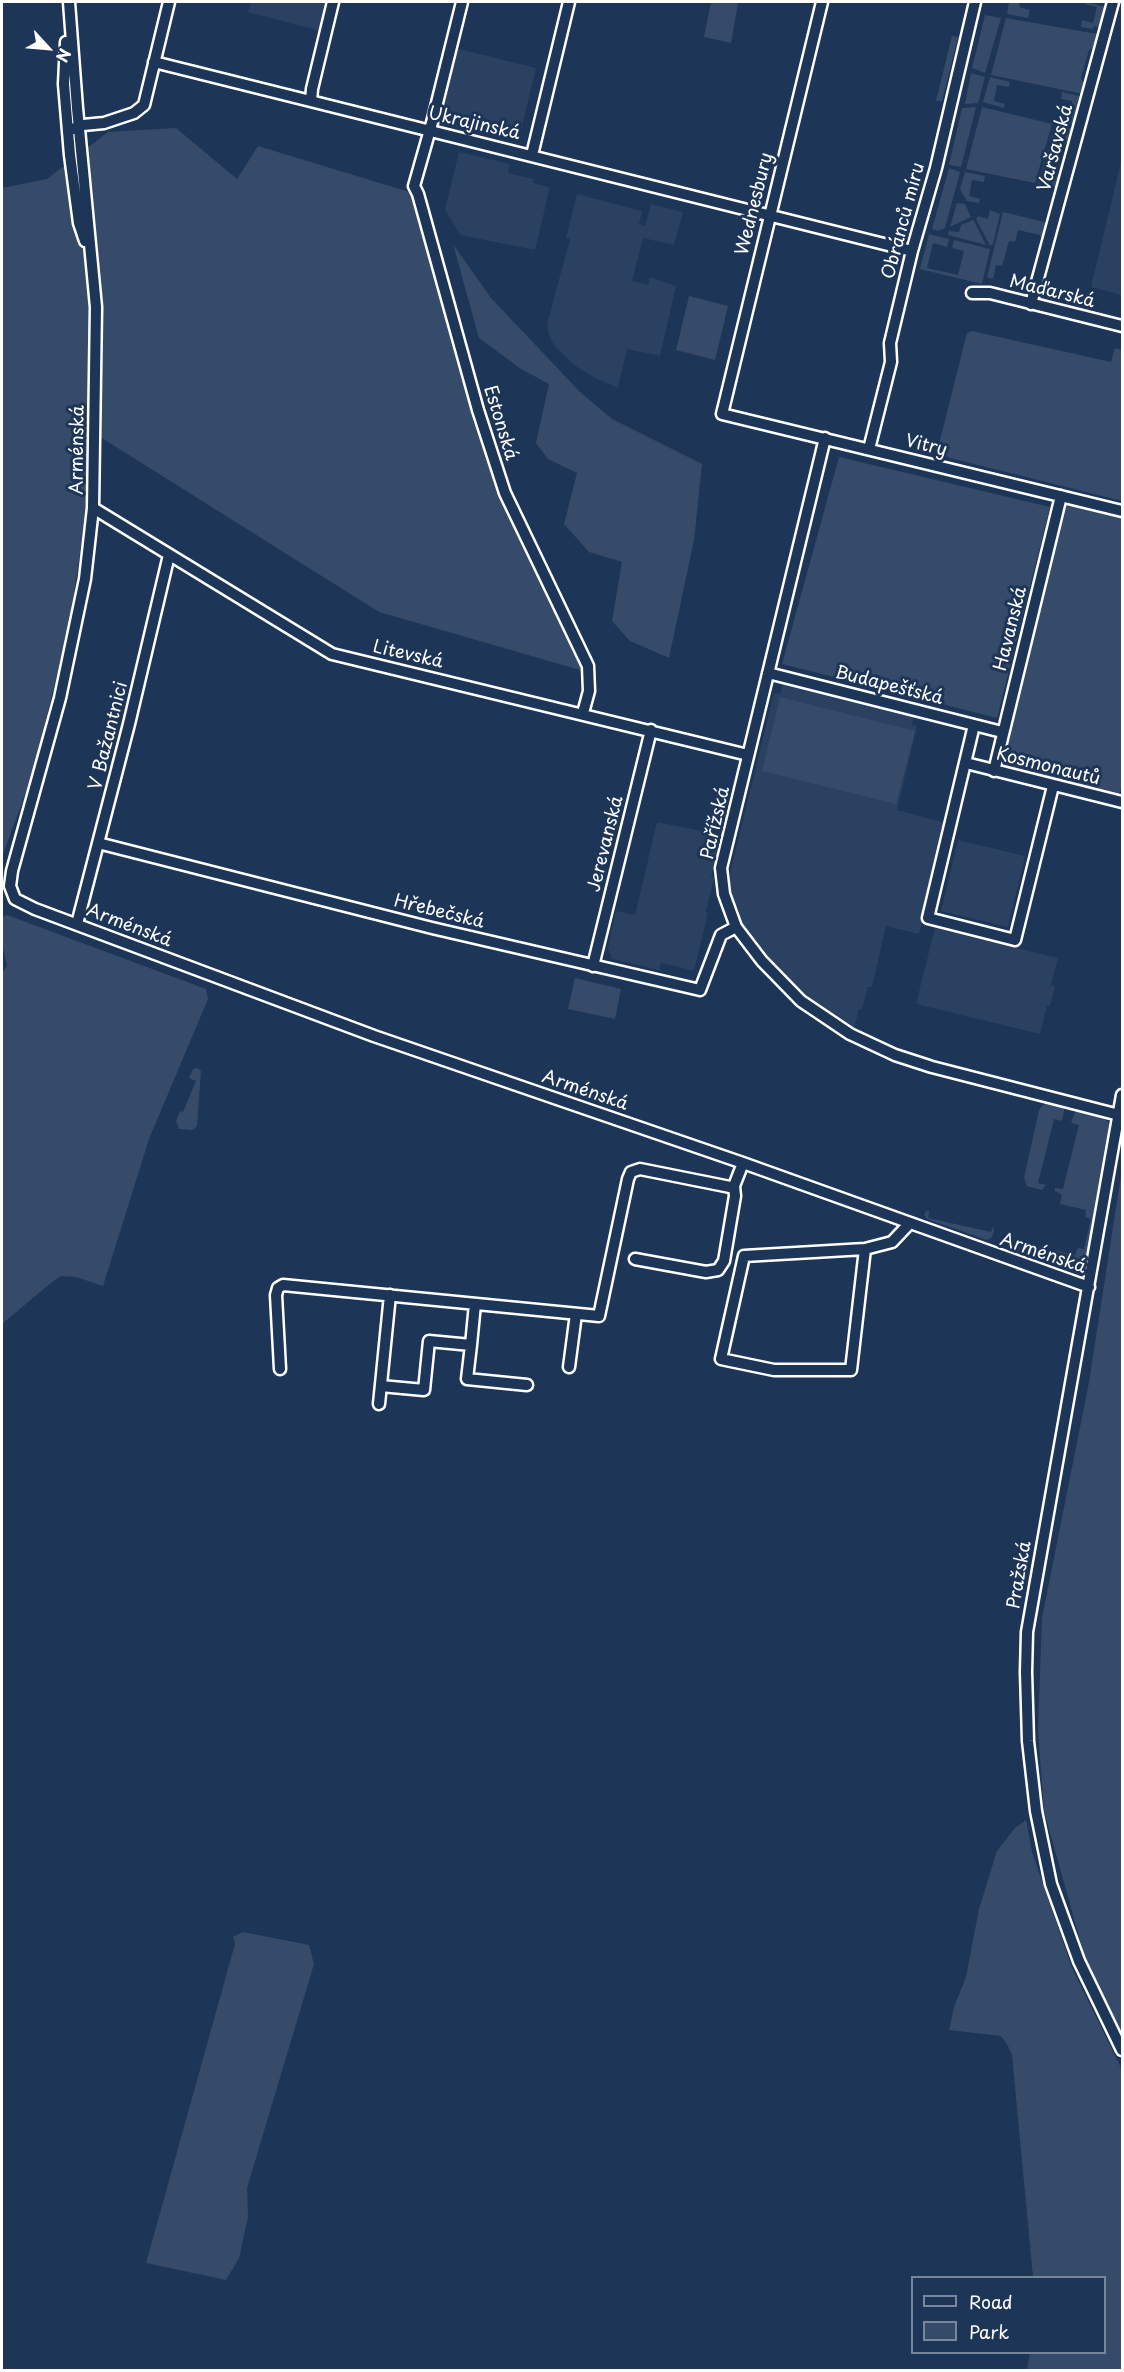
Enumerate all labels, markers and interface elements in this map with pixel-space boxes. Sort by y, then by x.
north arrow [18,18,78,78]
text: N [51,45,78,67]
street label: Varšavská [1034,102,1078,194]
street label: Ukrajinská [426,103,522,145]
street label: Wednesbury [732,150,778,258]
street label: Obránců míru [878,160,930,282]
street label: Maďarská [1007,271,1097,313]
street label: Estonská [478,383,522,463]
street label: Arménská [66,405,90,495]
street label: Vitry [903,430,949,462]
street label: Havanská [990,585,1032,673]
street label: Litevská [371,636,445,674]
street label: Budapešťská [833,662,945,710]
street label: V Bažantnici [85,679,133,793]
street label: Kosmonautů [994,744,1102,790]
street label: Pařížská [697,784,735,862]
street label: Jerevanská [584,794,628,894]
street label: Hřebečská [392,890,486,934]
street label: Arménská [83,900,175,952]
street label: Arménská [539,1066,631,1116]
street label: Arménská [997,1229,1089,1279]
street label: Pražská [1003,1539,1037,1611]
legend [911,2276,1106,2354]
text: Road [969,2288,1013,2315]
text: Park [969,2318,1009,2345]

